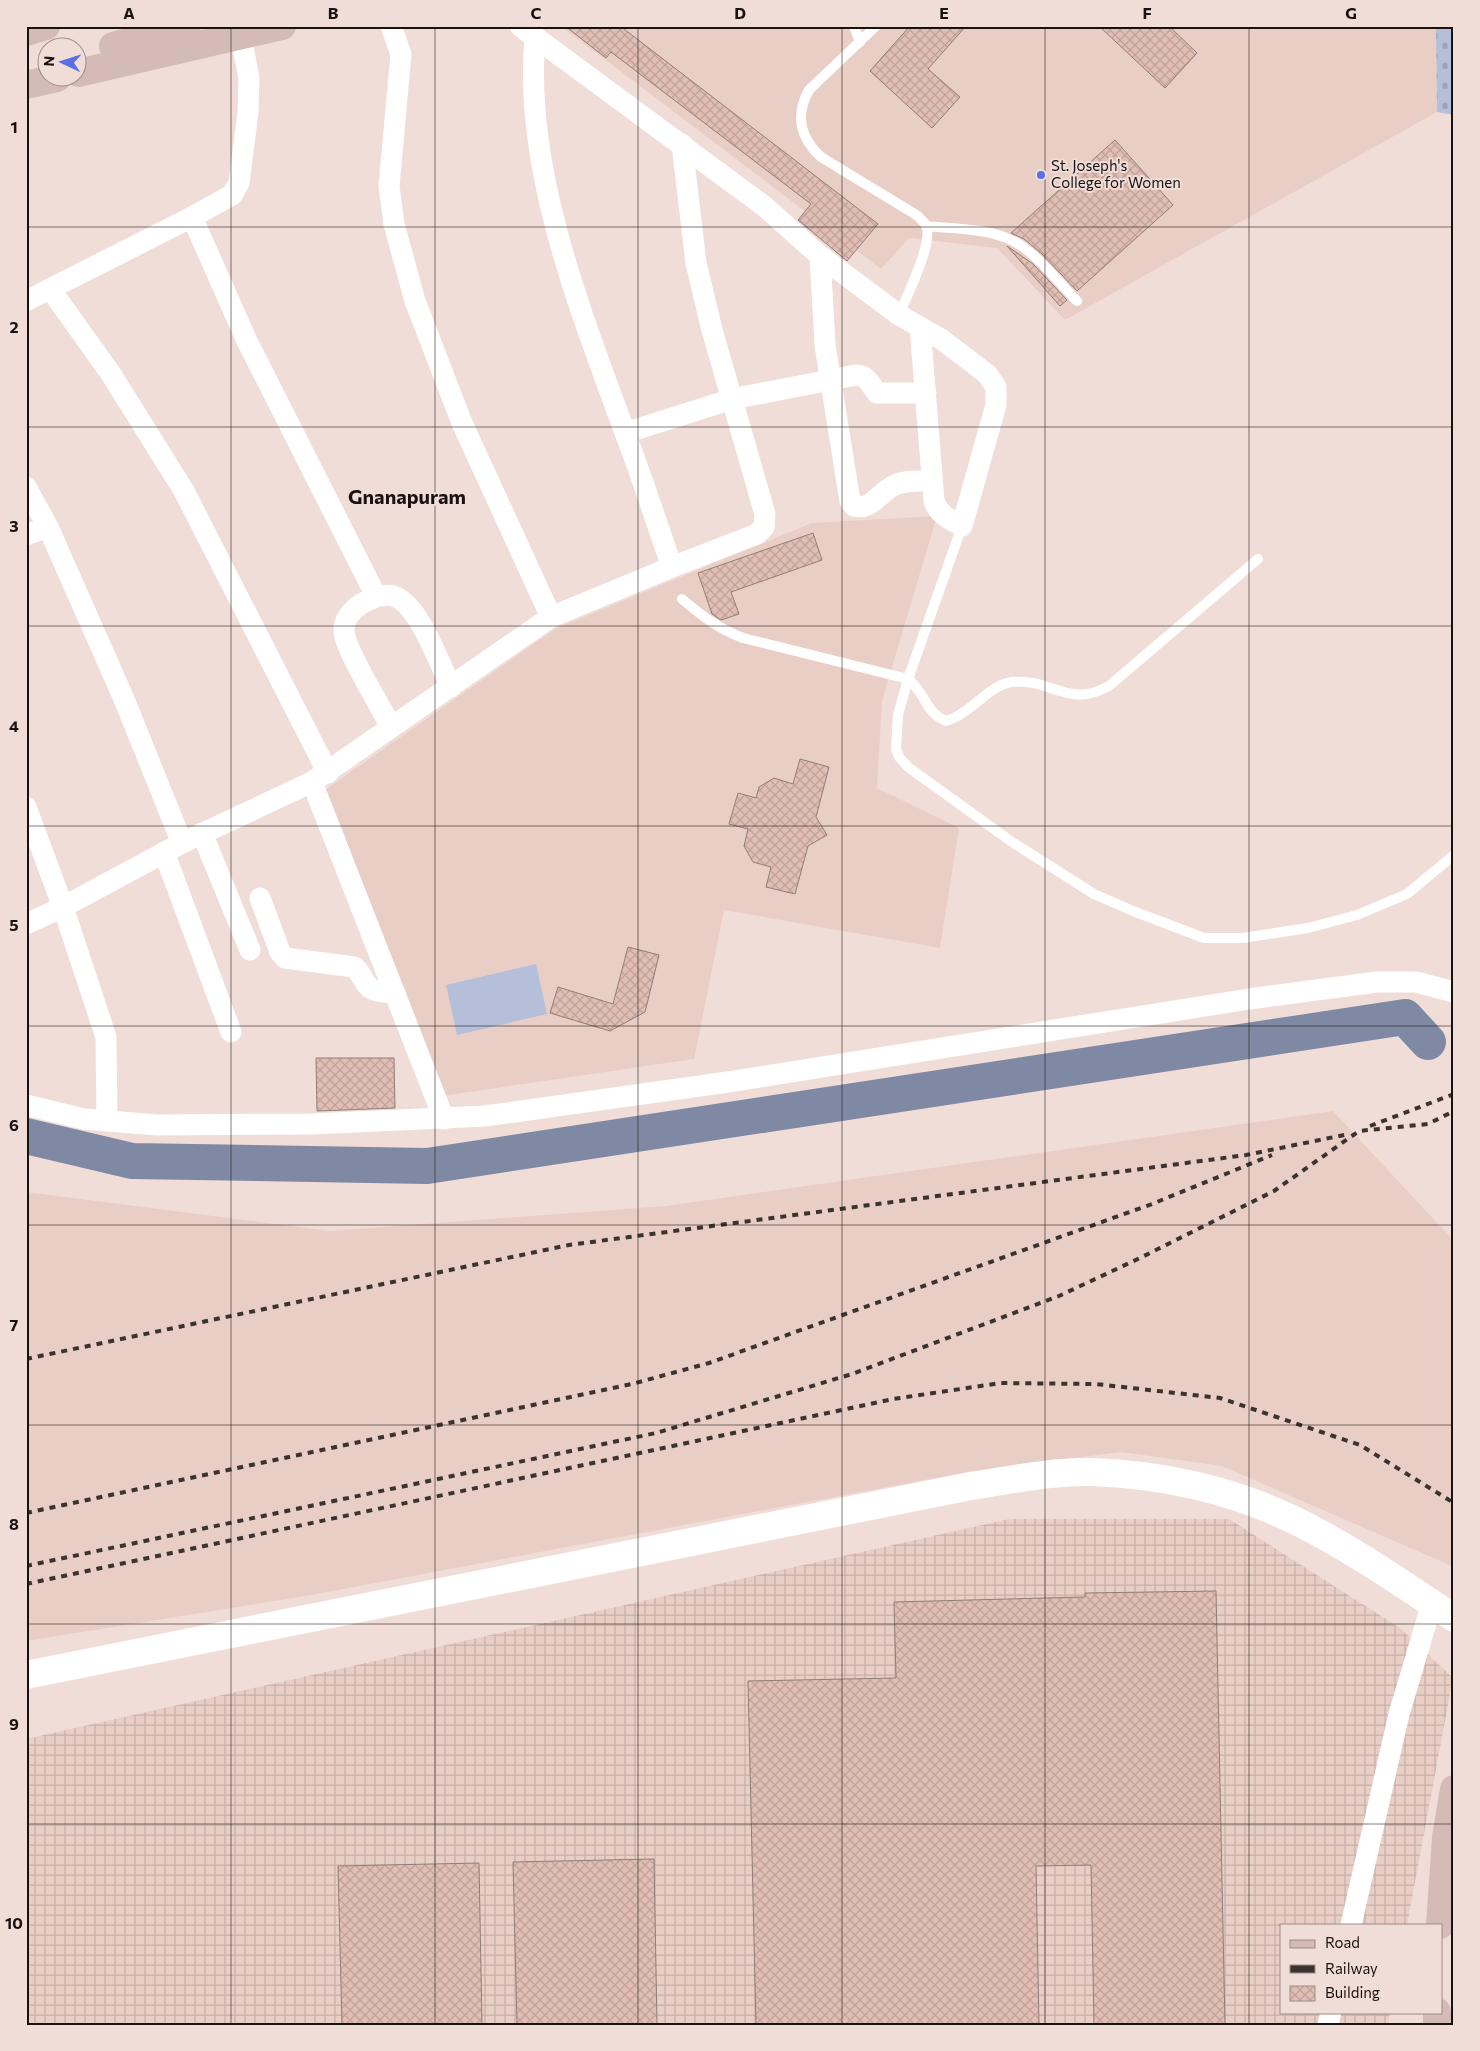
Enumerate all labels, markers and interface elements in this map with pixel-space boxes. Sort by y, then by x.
text: A [123,3,135,22]
text: B [328,3,339,22]
text: C [531,3,542,22]
text: D [734,3,746,22]
text: E [939,3,949,22]
text: F [1142,3,1152,22]
text: G [1345,3,1357,22]
north arrow [38,38,88,88]
text: N [40,55,57,67]
text: 1 [10,117,18,136]
place label: St. Joseph's College for Women [1051,156,1181,191]
marker: St. Joseph's College for Women [1035,169,1047,181]
text: 2 [9,317,19,336]
district label: Gnanapuram [348,484,466,508]
text: 3 [9,516,19,535]
text: 4 [9,716,19,735]
text: 5 [9,915,19,934]
text: 6 [9,1115,19,1134]
text: 7 [10,1315,19,1334]
text: 8 [9,1514,19,1533]
text: 9 [9,1714,19,1733]
text: 10 [5,1913,23,1932]
legend [1280,1924,1442,2014]
text: Road [1325,1933,1360,1951]
text: Railway [1325,1959,1378,1977]
text: Building [1325,1983,1380,2001]

